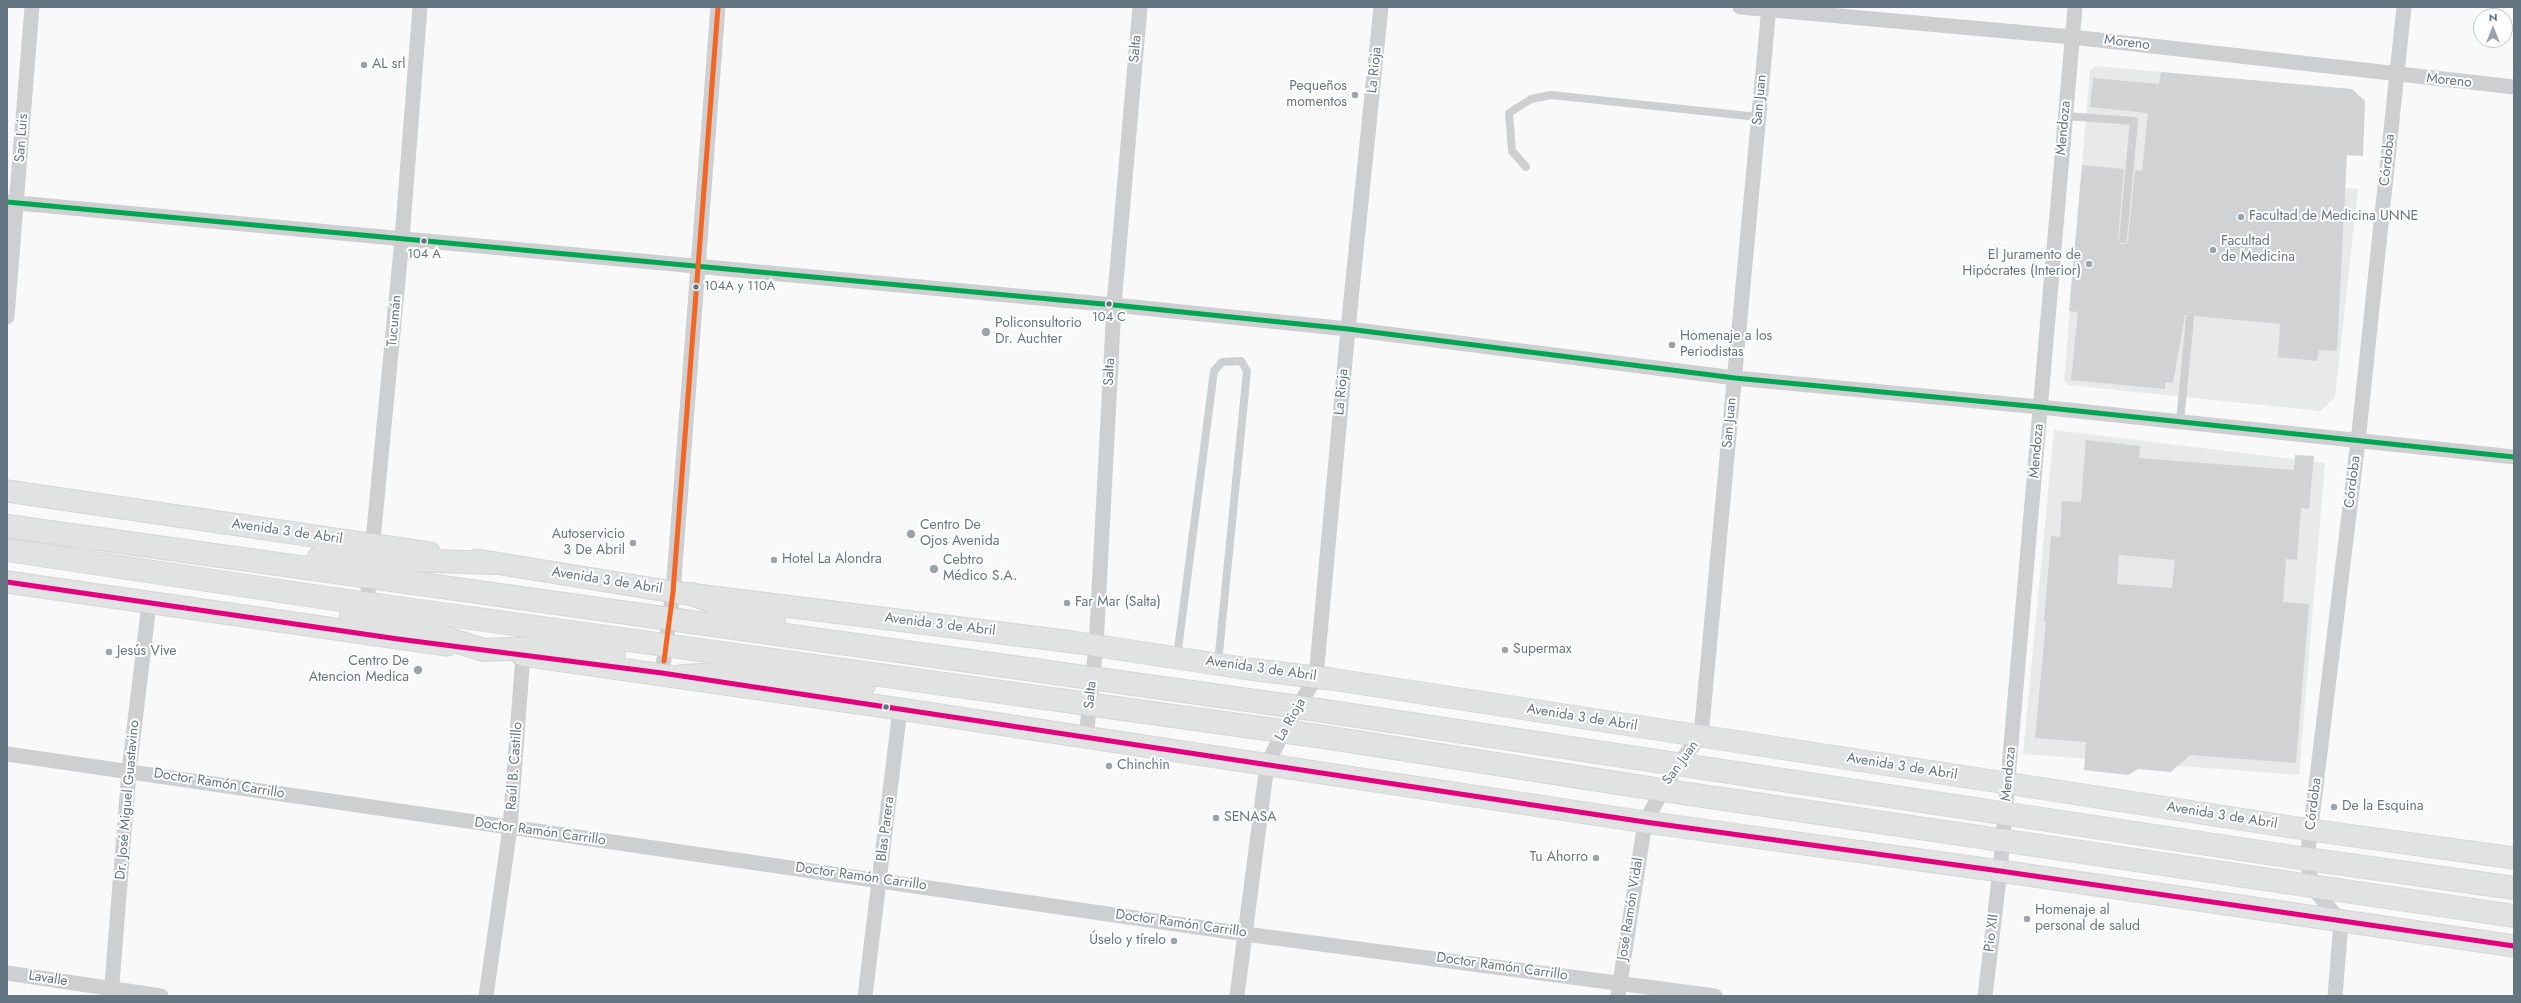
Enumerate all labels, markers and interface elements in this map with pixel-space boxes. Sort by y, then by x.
north arrow [2473,8,2513,48]
text: N [2489,9,2497,25]
street label: Moreno [2103,32,2151,54]
street label: Salta [1126,34,1146,64]
street label: La Rioja [1364,46,1386,94]
place label: AL srl [372,57,405,73]
marker: AL srl [359,60,369,70]
street label: Moreno [2425,70,2473,92]
street label: San Juan [1749,74,1771,126]
place label: Pequeños momentos [1286,79,1347,112]
marker: Pequeños momentos [1350,90,1360,100]
street label: Mendoza [2053,100,2075,156]
street label: San Luis [12,113,32,163]
street label: Córdoba [2377,133,2399,187]
place label: Facultad de Medicina UNNE [2249,209,2418,225]
marker: Facultad de Medicina UNNE [2236,212,2246,222]
place label: Facultad de Medicina [2221,234,2295,266]
marker: 104 A [419,236,429,246]
marker: Facultad de Medicina [2208,245,2218,255]
place label: 104 A [407,247,441,263]
place label: El Juramento de Hipócrates (Interior) [1962,248,2081,280]
marker: El Juramento de Hipócrates (Interior) [2084,259,2094,269]
place label: 104A y 110A [704,279,775,295]
marker: 104A y 110A [691,282,701,292]
street label: Tucumán [384,294,406,348]
marker: 104 C [1104,299,1114,309]
place label: 104 C [1092,310,1126,326]
place label: Policonsultorio Dr. Auchter [995,316,1082,348]
marker: Policonsultorio Dr. Auchter [980,326,992,338]
place label: Homenaje a los Periodistas [1680,329,1772,362]
marker: Homenaje a los Periodistas [1667,340,1677,350]
street label: Salta [1101,358,1119,386]
street label: La Rioja [1332,368,1352,416]
street label: San Juan [1719,397,1741,449]
street label: Mendoza [2026,423,2048,479]
street label: Córdoba [2341,455,2365,509]
street label: Avenida 3 de Abril [231,516,343,548]
place label: Centro De Ojos Avenida [920,518,999,550]
place label: Autoservicio 3 De Abril [552,527,625,560]
marker: Centro De Ojos Avenida [905,528,917,540]
marker: Autoservicio 3 De Abril [628,538,638,548]
place label: Hotel La Alondra [782,552,882,568]
place label: Cebtro Médico S.A. [943,553,1017,586]
marker: Hotel La Alondra [769,555,779,565]
marker: Cebtro Médico S.A. [928,563,940,575]
street label: Avenida 3 de Abril [551,564,663,598]
place label: Far Mar (Salta) [1075,595,1161,611]
marker: Far Mar (Salta) [1062,598,1072,608]
street label: Avenida 3 de Abril [884,610,996,640]
place label: Supermax [1513,642,1572,658]
place label: Jesús Vive [117,644,176,660]
marker: Supermax [1500,645,1510,655]
marker: Jesús Vive [104,647,114,657]
street label: Avenida 3 de Abril [1205,653,1317,685]
place label: Centro De Atencion Medica [309,654,409,686]
marker: Centro De Atencion Medica [412,664,424,676]
street label: Salta [1081,680,1101,710]
street label: La Rioja [1272,696,1310,744]
street label: Avenida 3 de Abril [1526,701,1638,735]
unlabelled marker [881,702,891,712]
street label: Dr. José Miguel Guastavino [113,719,143,881]
street label: Raúl B. Castillo [504,721,526,811]
street label: San Juan [1659,738,1703,788]
street label: Mendoza [1998,746,2020,802]
street label: Avenida 3 de Abril [1846,750,1958,784]
place label: Chinchin [1117,758,1170,774]
marker: Chinchin [1104,761,1114,771]
street label: Doctor Ramón Carrillo [152,765,286,803]
street label: Córdoba [2302,777,2326,831]
street label: Blas Parera [874,796,898,862]
street label: Avenida 3 de Abril [2166,799,2278,833]
place label: De la Esquina [2342,799,2423,815]
marker: De la Esquina [2329,802,2339,812]
place label: SENASA [1224,810,1276,826]
marker: SENASA [1211,813,1221,823]
street label: Doctor Ramón Carrillo [473,814,607,850]
place label: Tu Ahorro [1530,850,1588,866]
marker: Tu Ahorro [1591,853,1601,863]
street label: José Ramón Vidal [1615,857,1647,961]
street label: Doctor Ramón Carrillo [794,859,928,895]
place label: Homenaje al personal de salud [2035,903,2140,936]
street label: Doctor Ramón Carrillo [1114,906,1248,942]
street label: Pio XII [1981,913,2003,953]
marker: Homenaje al personal de salud [2022,914,2032,924]
place label: Úselo y tírelo [1089,933,1166,949]
marker: Úselo y tírelo [1169,936,1179,946]
street label: Doctor Ramón Carrillo [1435,949,1569,985]
street label: Lavalle [27,968,69,990]

